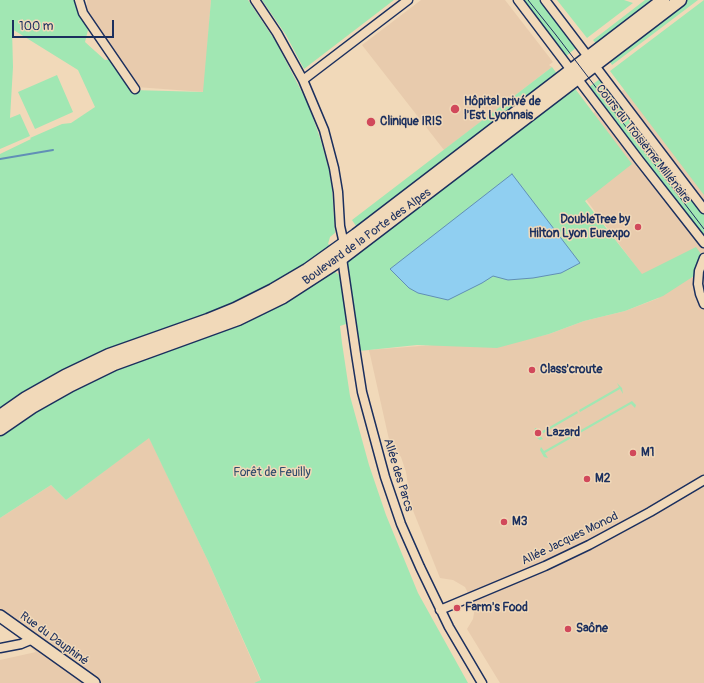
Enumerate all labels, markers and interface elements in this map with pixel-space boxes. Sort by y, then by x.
scale bar [14,12,116,38]
text: 100 m [19,19,53,34]
street label: Cours du Troisième Millénaire [592,82,694,206]
place label: Hôpital privé de l'Est Lyonnais [464,95,541,123]
marker: Hôpital privé de l'Est Lyonnais [449,103,461,115]
place label: Clinique IRIS [380,115,442,129]
marker: Clinique IRIS [365,116,377,128]
street label: Boulevard de la Porte des Alpes [300,186,434,288]
place label: DoubleTree by Hilton Lyon Eurexpo [529,213,630,241]
marker: DoubleTree by Hilton Lyon Eurexpo [633,222,643,232]
place label: Class'croute [540,363,602,377]
marker: Class'croute [527,365,537,375]
place label: Lazard [546,426,580,440]
marker: Lazard [533,428,543,438]
street label: Allée des Parcs [380,437,416,513]
place label: M1 [641,446,654,460]
marker: M1 [628,448,638,458]
park label: Forêt de Feuilly [233,466,311,480]
place label: M2 [595,472,610,486]
marker: M2 [582,474,592,484]
street label: Allée Jacques Monod [519,509,621,569]
place label: M3 [512,515,527,529]
marker: M3 [499,517,509,527]
place label: Farm's Food [465,601,528,615]
marker: Farm's Food [452,603,462,613]
street label: Rue du Dauphiné [17,609,91,669]
place label: Saône [576,622,608,636]
marker: Saône [563,624,573,634]

